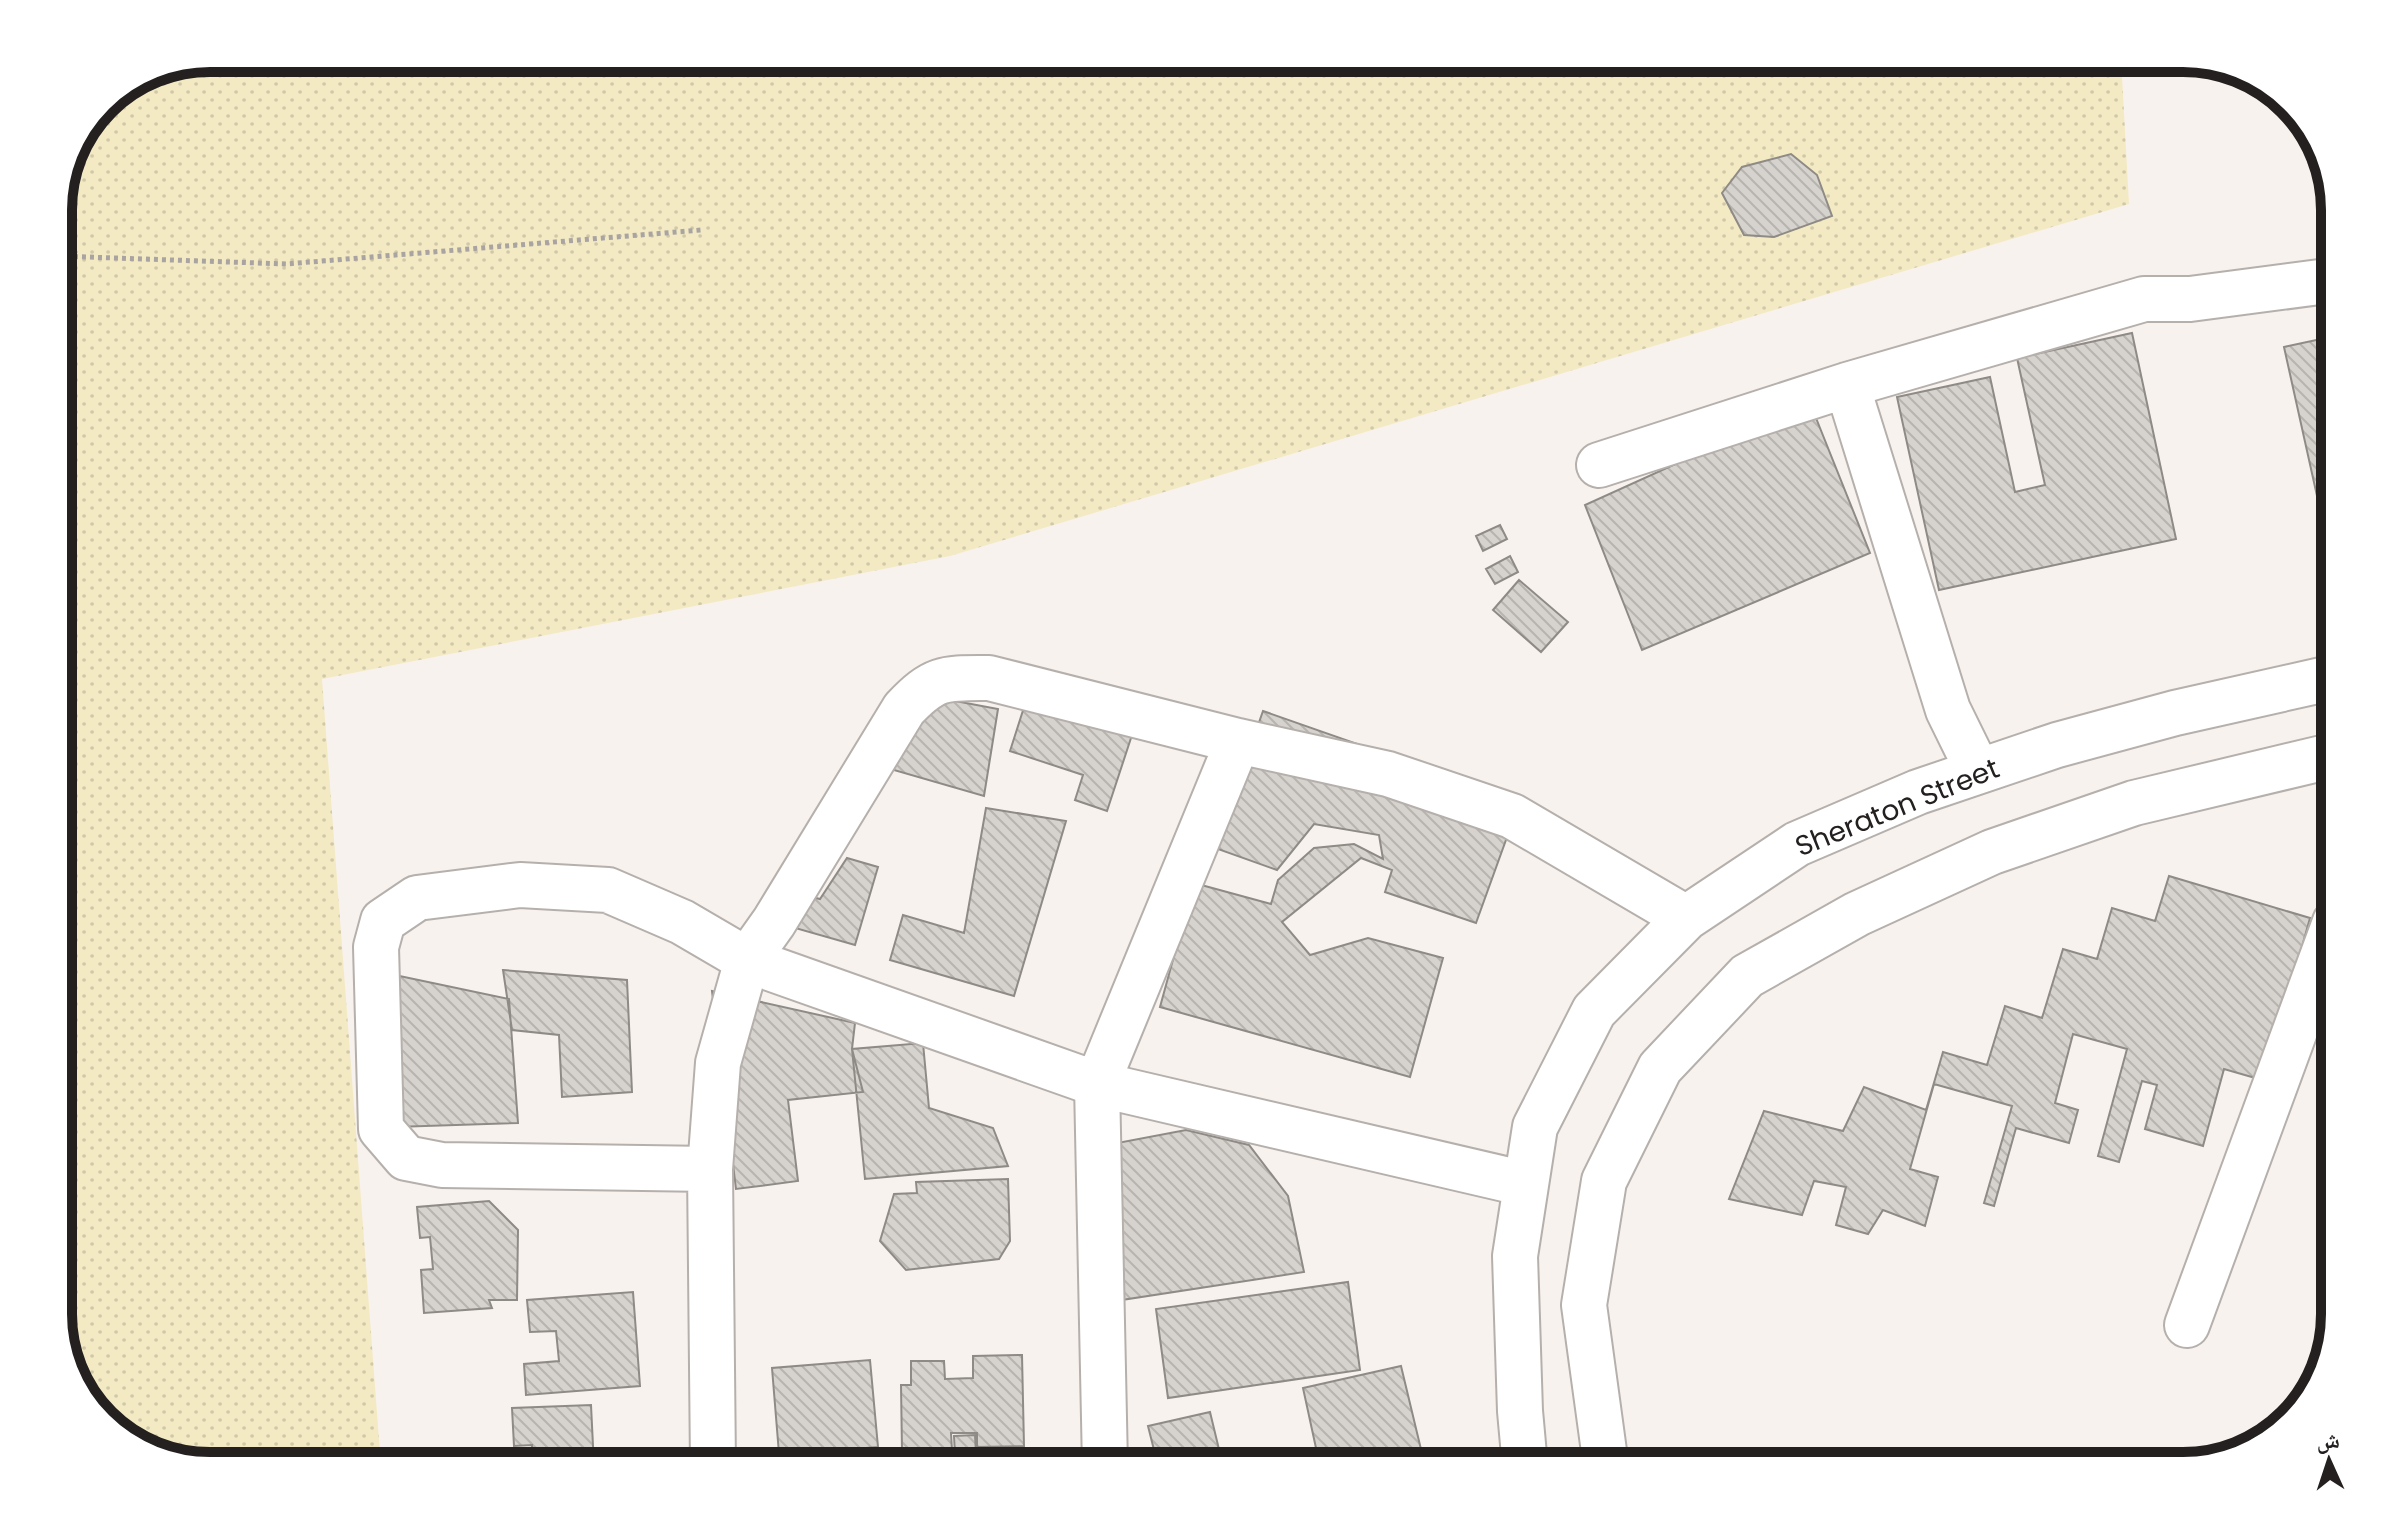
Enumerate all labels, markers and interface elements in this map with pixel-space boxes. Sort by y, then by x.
street label: Sheraton Street [1789,749,2005,866]
north arrow [2289,1420,2369,1500]
text: ش [2316,1424,2340,1457]

